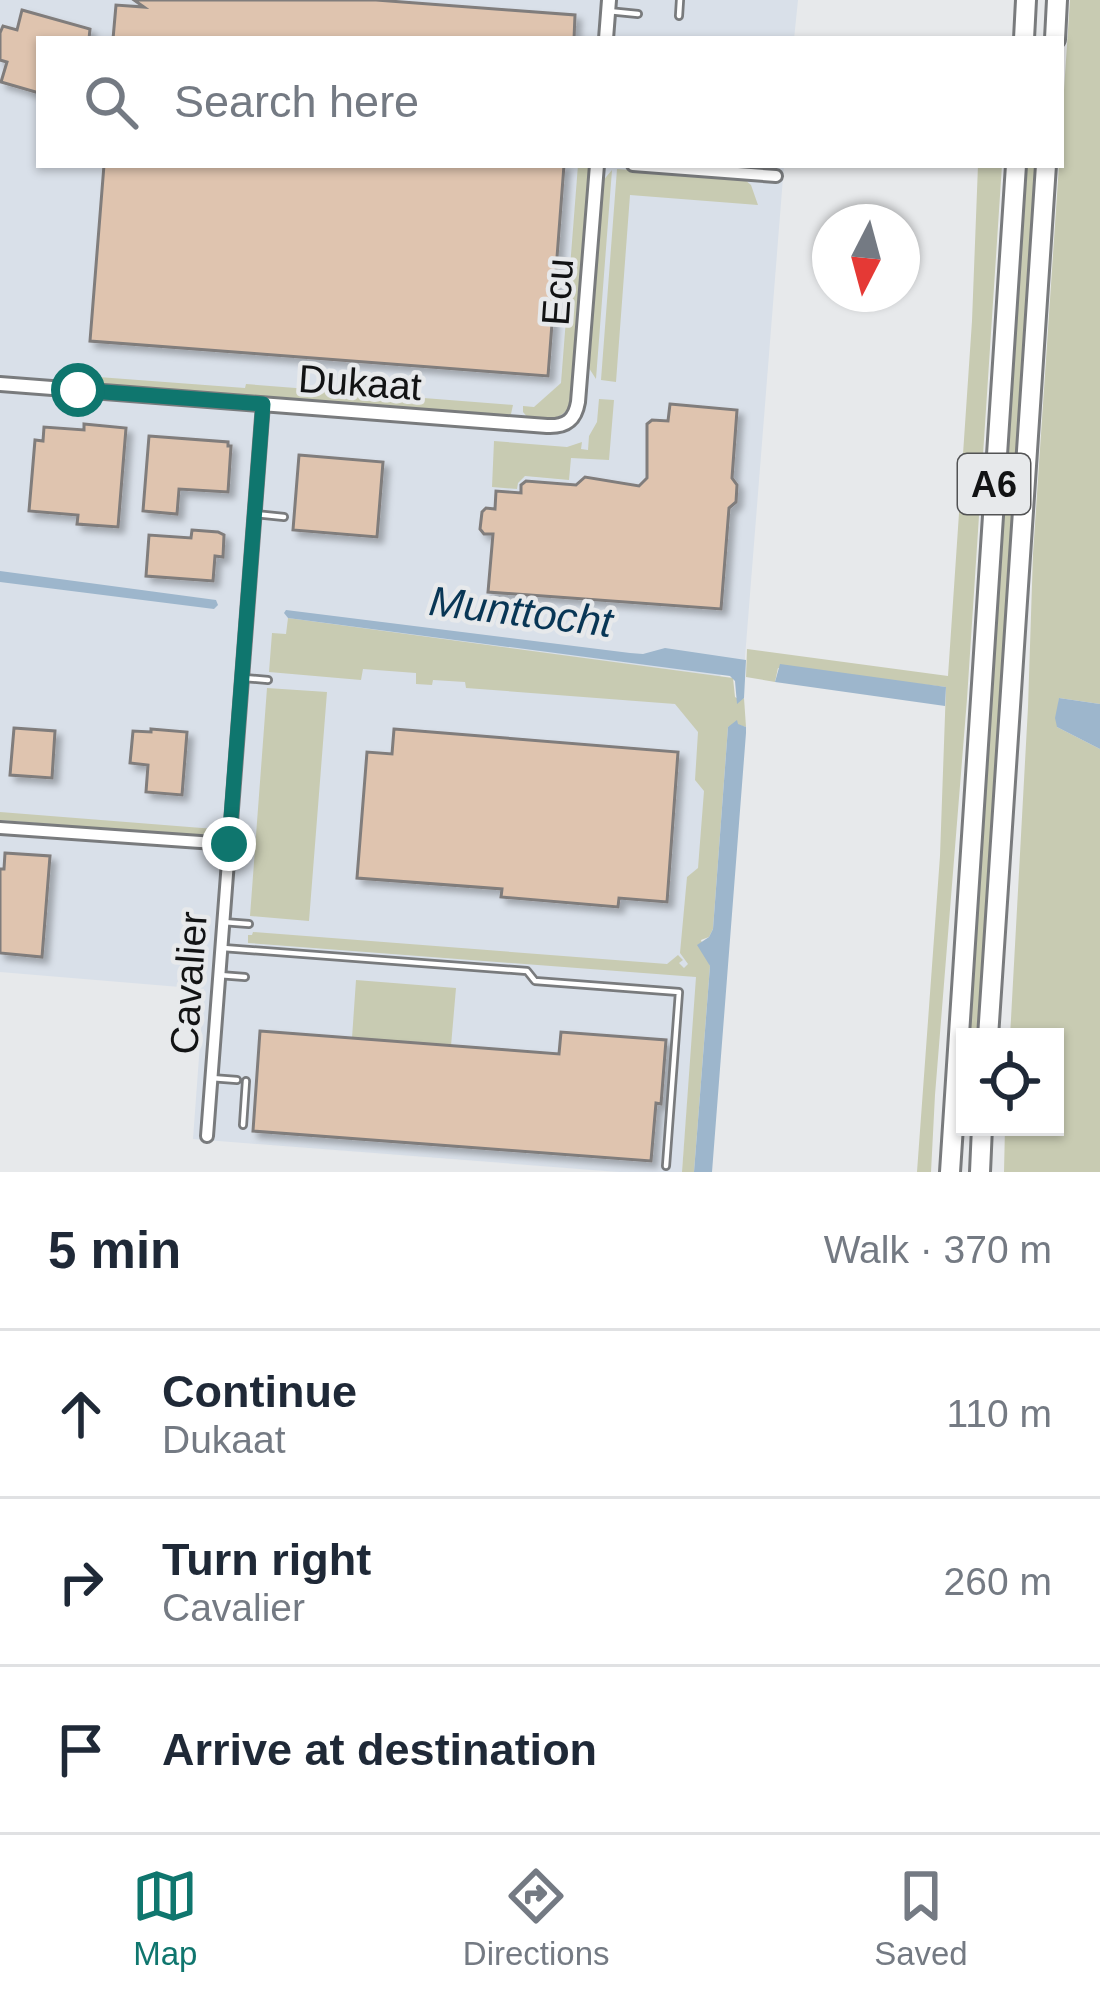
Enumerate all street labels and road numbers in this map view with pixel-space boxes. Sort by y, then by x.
street label: Ecu [534,257,581,327]
street label: Dukaat [297,357,423,408]
road number: A6 [958,454,1030,514]
street label: Cavalier [162,910,215,1056]

